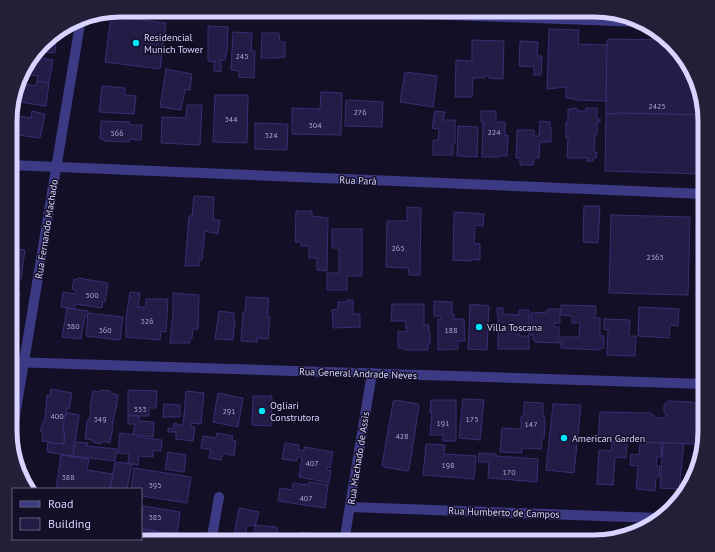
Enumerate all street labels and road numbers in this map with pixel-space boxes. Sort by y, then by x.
street label: Rua Pará [339,173,377,188]
street label: Rua Fernando Machado [32,178,61,280]
street label: Rua General Andrade Neves [299,365,417,382]
street label: Rua Machado de Assis [345,411,372,506]
street label: Rua Humberto de Campos [448,504,560,521]

